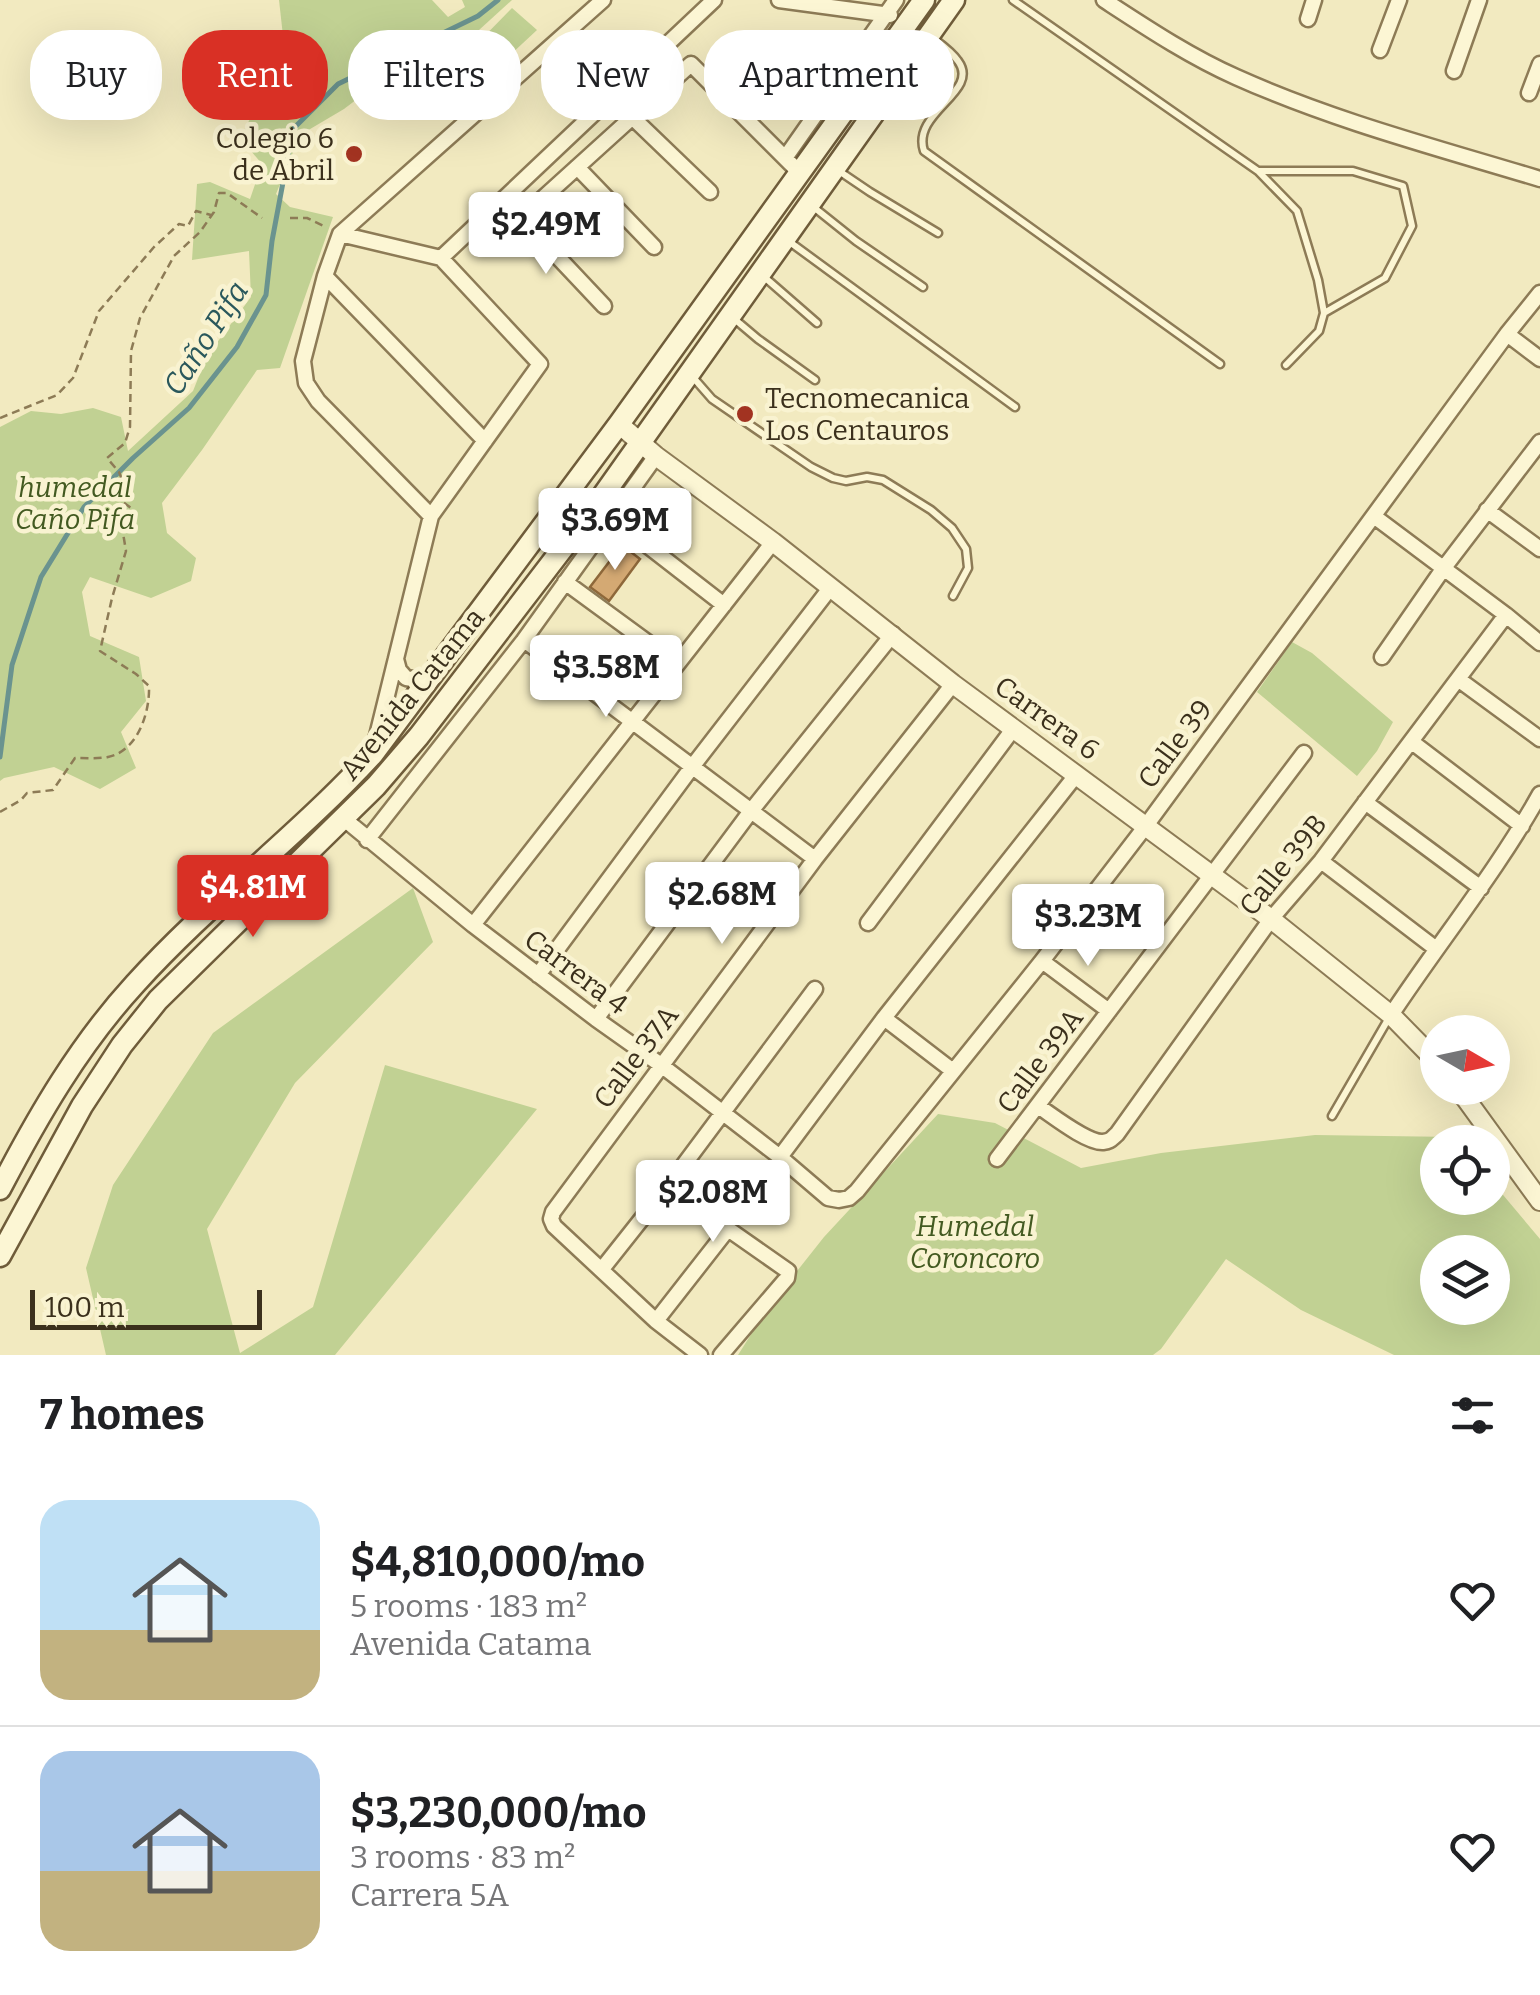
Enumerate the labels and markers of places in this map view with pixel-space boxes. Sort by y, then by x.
place label: Colegio 6 de Abril [215,122,334,187]
marker: Colegio 6 de Abril [343,143,365,165]
pin: $2.49M [465,192,627,277]
place label: Tecnomecanica Los Centauros [765,382,970,447]
marker: Tecnomecanica Los Centauros [734,403,756,425]
pin: $3.69M [534,488,696,573]
pin: $3.58M [525,635,687,720]
pin: $4.81M [172,855,334,940]
pin: $2.68M [641,862,803,947]
pin: $3.23M [1007,884,1169,969]
pin: $2.08M [632,1160,794,1245]

